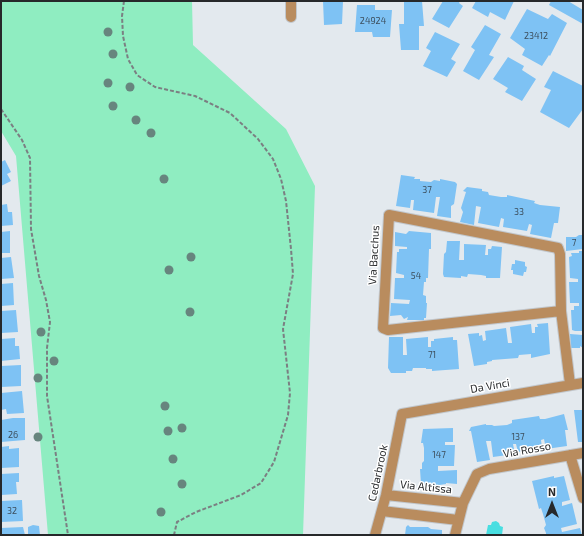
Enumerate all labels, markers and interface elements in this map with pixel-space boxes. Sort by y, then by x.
house number: 24924 [360,16,386,26]
house number: 23412 [524,31,548,41]
house number: 37 [422,185,432,195]
house number: 33 [514,207,524,217]
street label: Via Bacchus [366,225,382,285]
house number: 7 [572,238,576,248]
house number: 54 [411,271,421,281]
house number: 71 [428,350,436,360]
street label: Da Vinci [469,376,511,396]
house number: 26 [8,430,18,440]
house number: 137 [511,432,525,442]
street label: Via Rosso [502,439,552,461]
street label: Cedarbrook [366,443,390,503]
house number: 147 [432,450,446,460]
street label: Via Altissa [399,478,453,496]
north arrow [532,484,572,524]
text: N [548,485,556,498]
house number: 32 [7,506,17,516]

